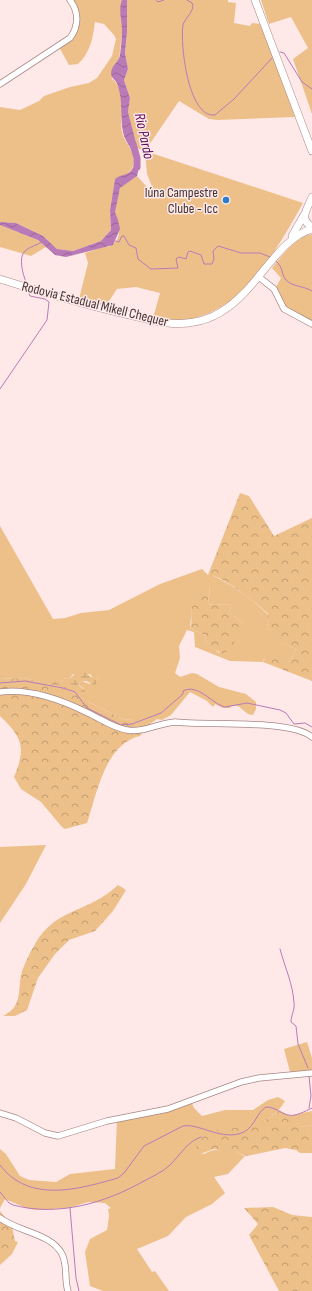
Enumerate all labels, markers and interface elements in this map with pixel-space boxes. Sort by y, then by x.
water label: Rio Pardo [130,111,158,161]
place label: Iúna Campestre Clube - Icc [145,184,218,217]
marker: Iúna Campestre Clube - Icc [221,195,231,205]
street label: Rodovia Estadual Mikell Chequer [20,278,170,330]

